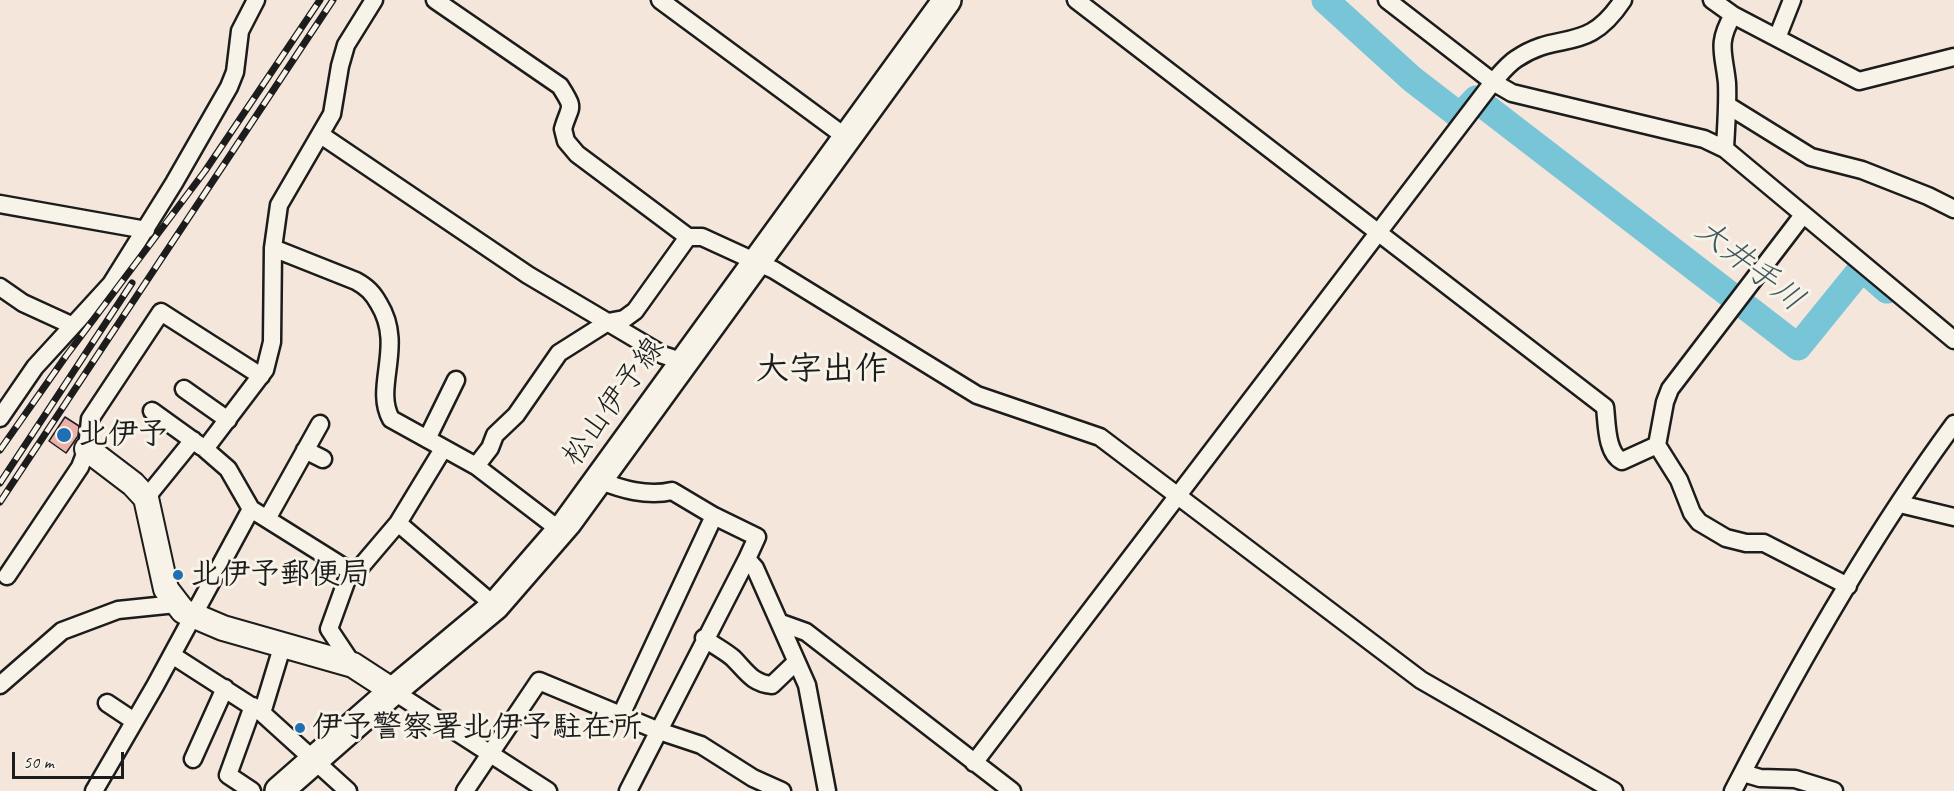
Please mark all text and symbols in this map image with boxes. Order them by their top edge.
water label: 大井手川 [1687,211,1811,321]
street label: 松山伊予線 [555,331,673,473]
district label: 大字出作 [756,350,888,390]
place label: 北伊予 [78,417,168,453]
marker: 北伊予 [55,426,73,444]
place label: 北伊予郵便局 [190,557,370,593]
marker: 北伊予郵便局 [171,568,185,582]
place label: 伊予警察署北伊予駐在所 [312,710,642,746]
marker: 伊予警察署北伊予駐在所 [293,721,307,735]
scale bar [15,740,128,778]
text: 50 m [23,751,54,773]

